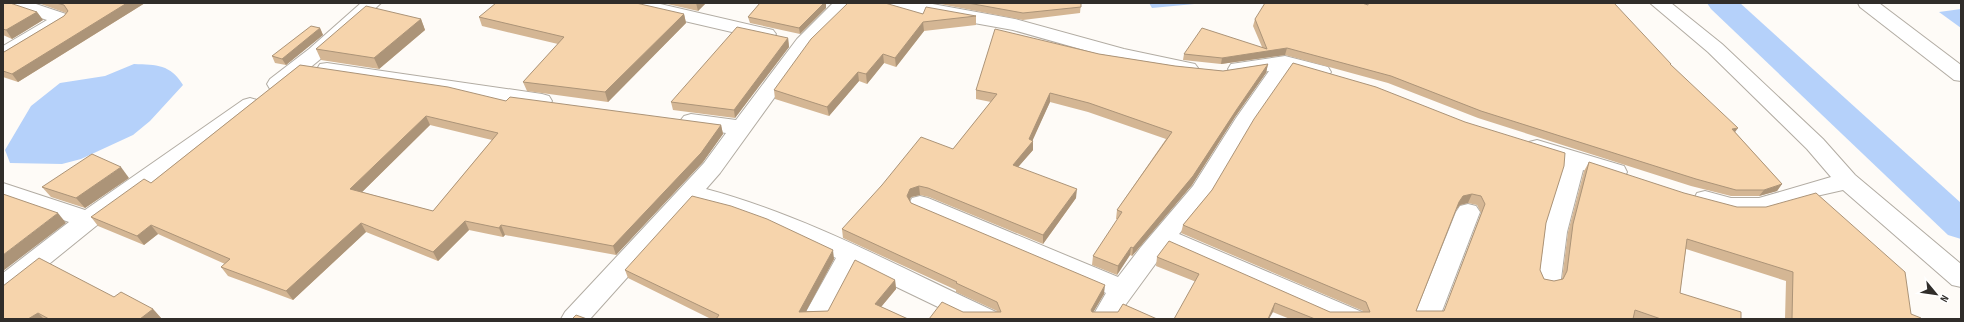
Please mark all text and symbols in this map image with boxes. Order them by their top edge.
north arrow [1916,274,1956,314]
text: N [1937,293,1951,304]

